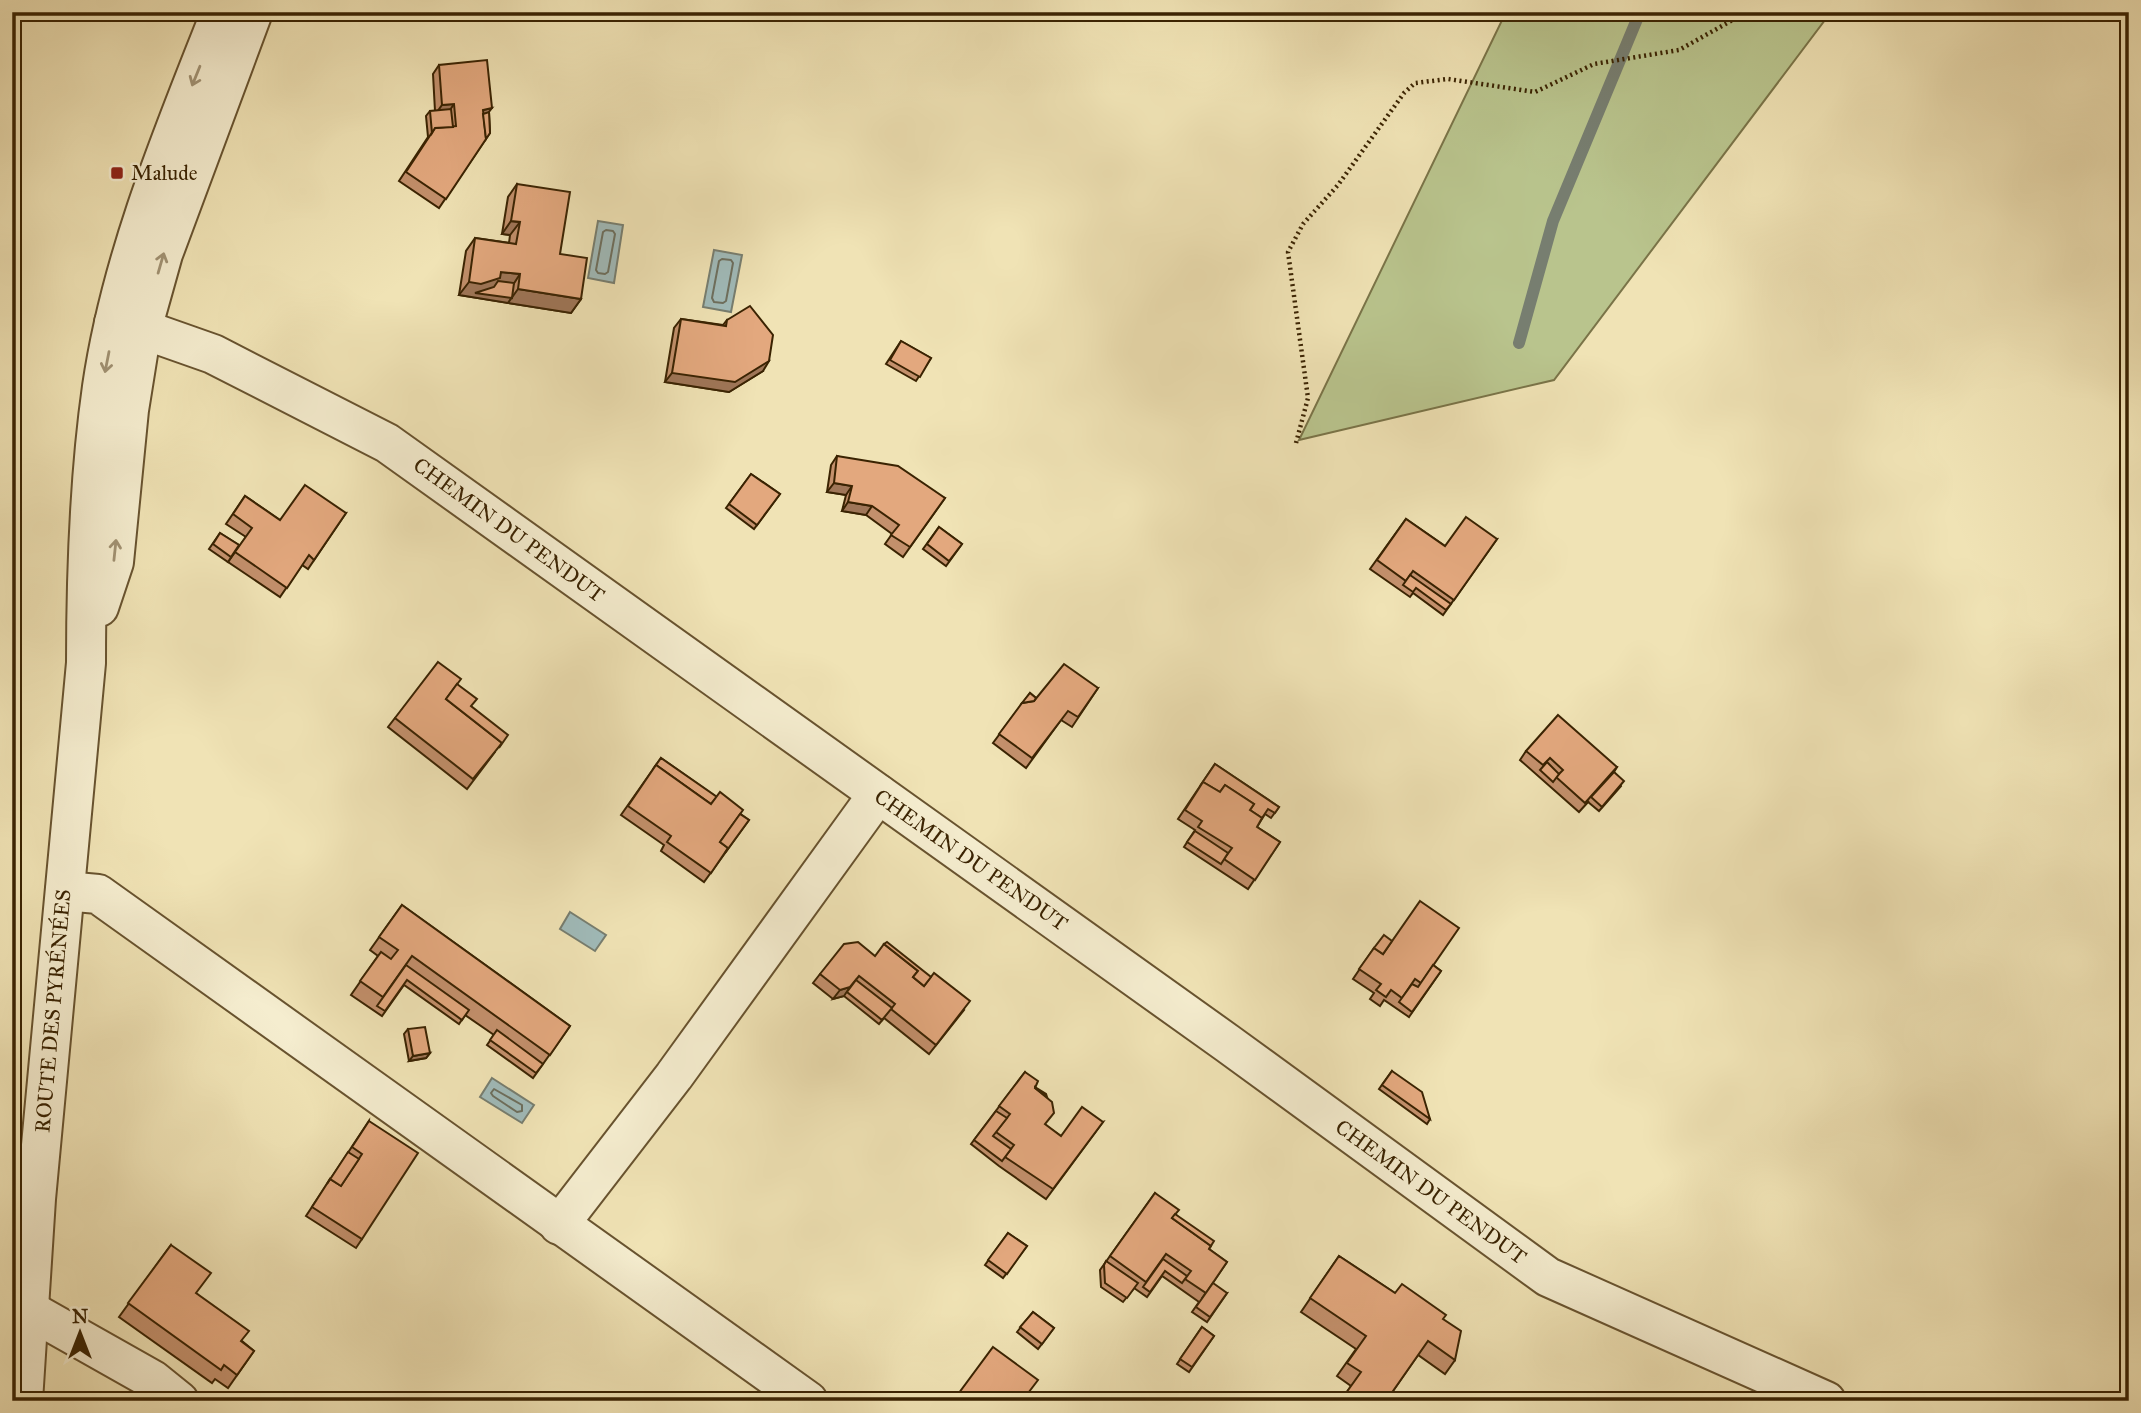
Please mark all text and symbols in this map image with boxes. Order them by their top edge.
one-way arrow [189,64,202,86]
place label: Malude [131,160,198,186]
marker: Malude [109,165,125,181]
one-way arrow [155,253,168,275]
one-way arrow [99,350,113,373]
street label: CHEMIN DU PENDUT [408,452,610,608]
one-way arrow [109,539,122,562]
street label: CHEMIN DU PENDUT [869,783,1073,937]
street label: ROUTE DES PYRÉNÉES [28,888,77,1134]
street label: CHEMIN DU PENDUT [1330,1114,1532,1270]
north arrow [46,1298,116,1368]
text: N [72,1305,88,1328]

